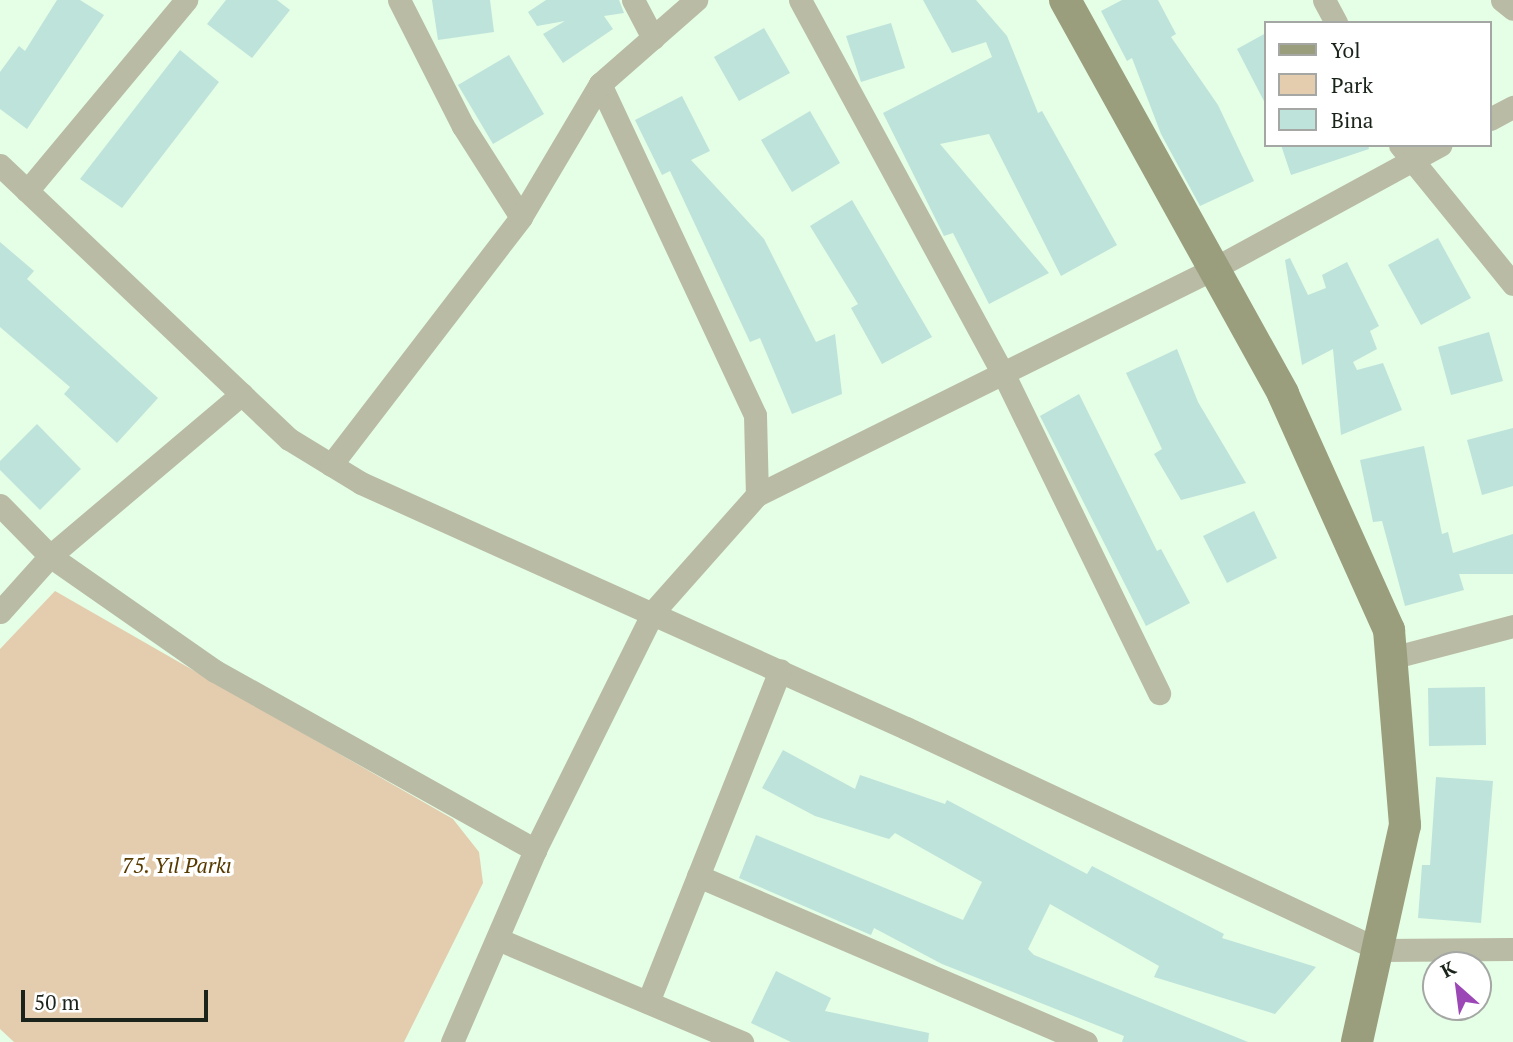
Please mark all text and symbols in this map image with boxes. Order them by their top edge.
legend [1264,21,1492,147]
text: Yol [1331,36,1361,64]
text: Park [1331,71,1373,99]
text: Bina [1331,106,1373,134]
park label: 75. Yıl Parkı [122,852,232,878]
north arrow [1422,951,1492,1021]
text: K [1436,955,1460,983]
scale bar [24,976,212,1020]
text: 50 m [34,988,80,1016]

